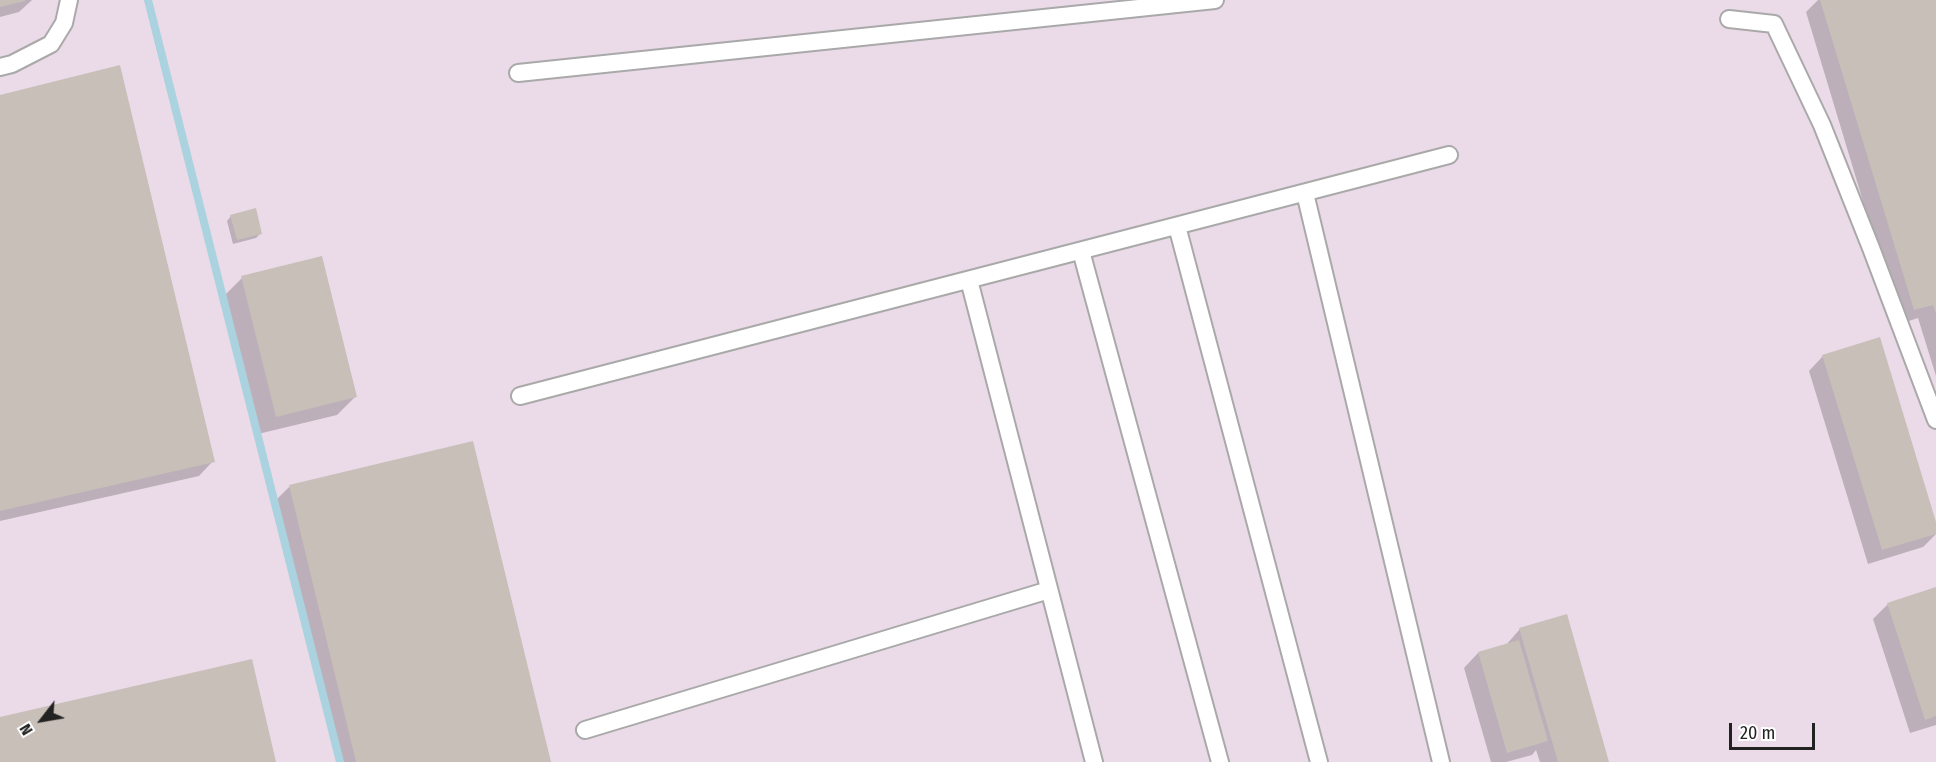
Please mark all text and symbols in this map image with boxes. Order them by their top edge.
north arrow [12,690,72,750]
scale bar [1732,711,1818,749]
text: N [16,721,37,739]
text: 20 m [1740,722,1775,744]

